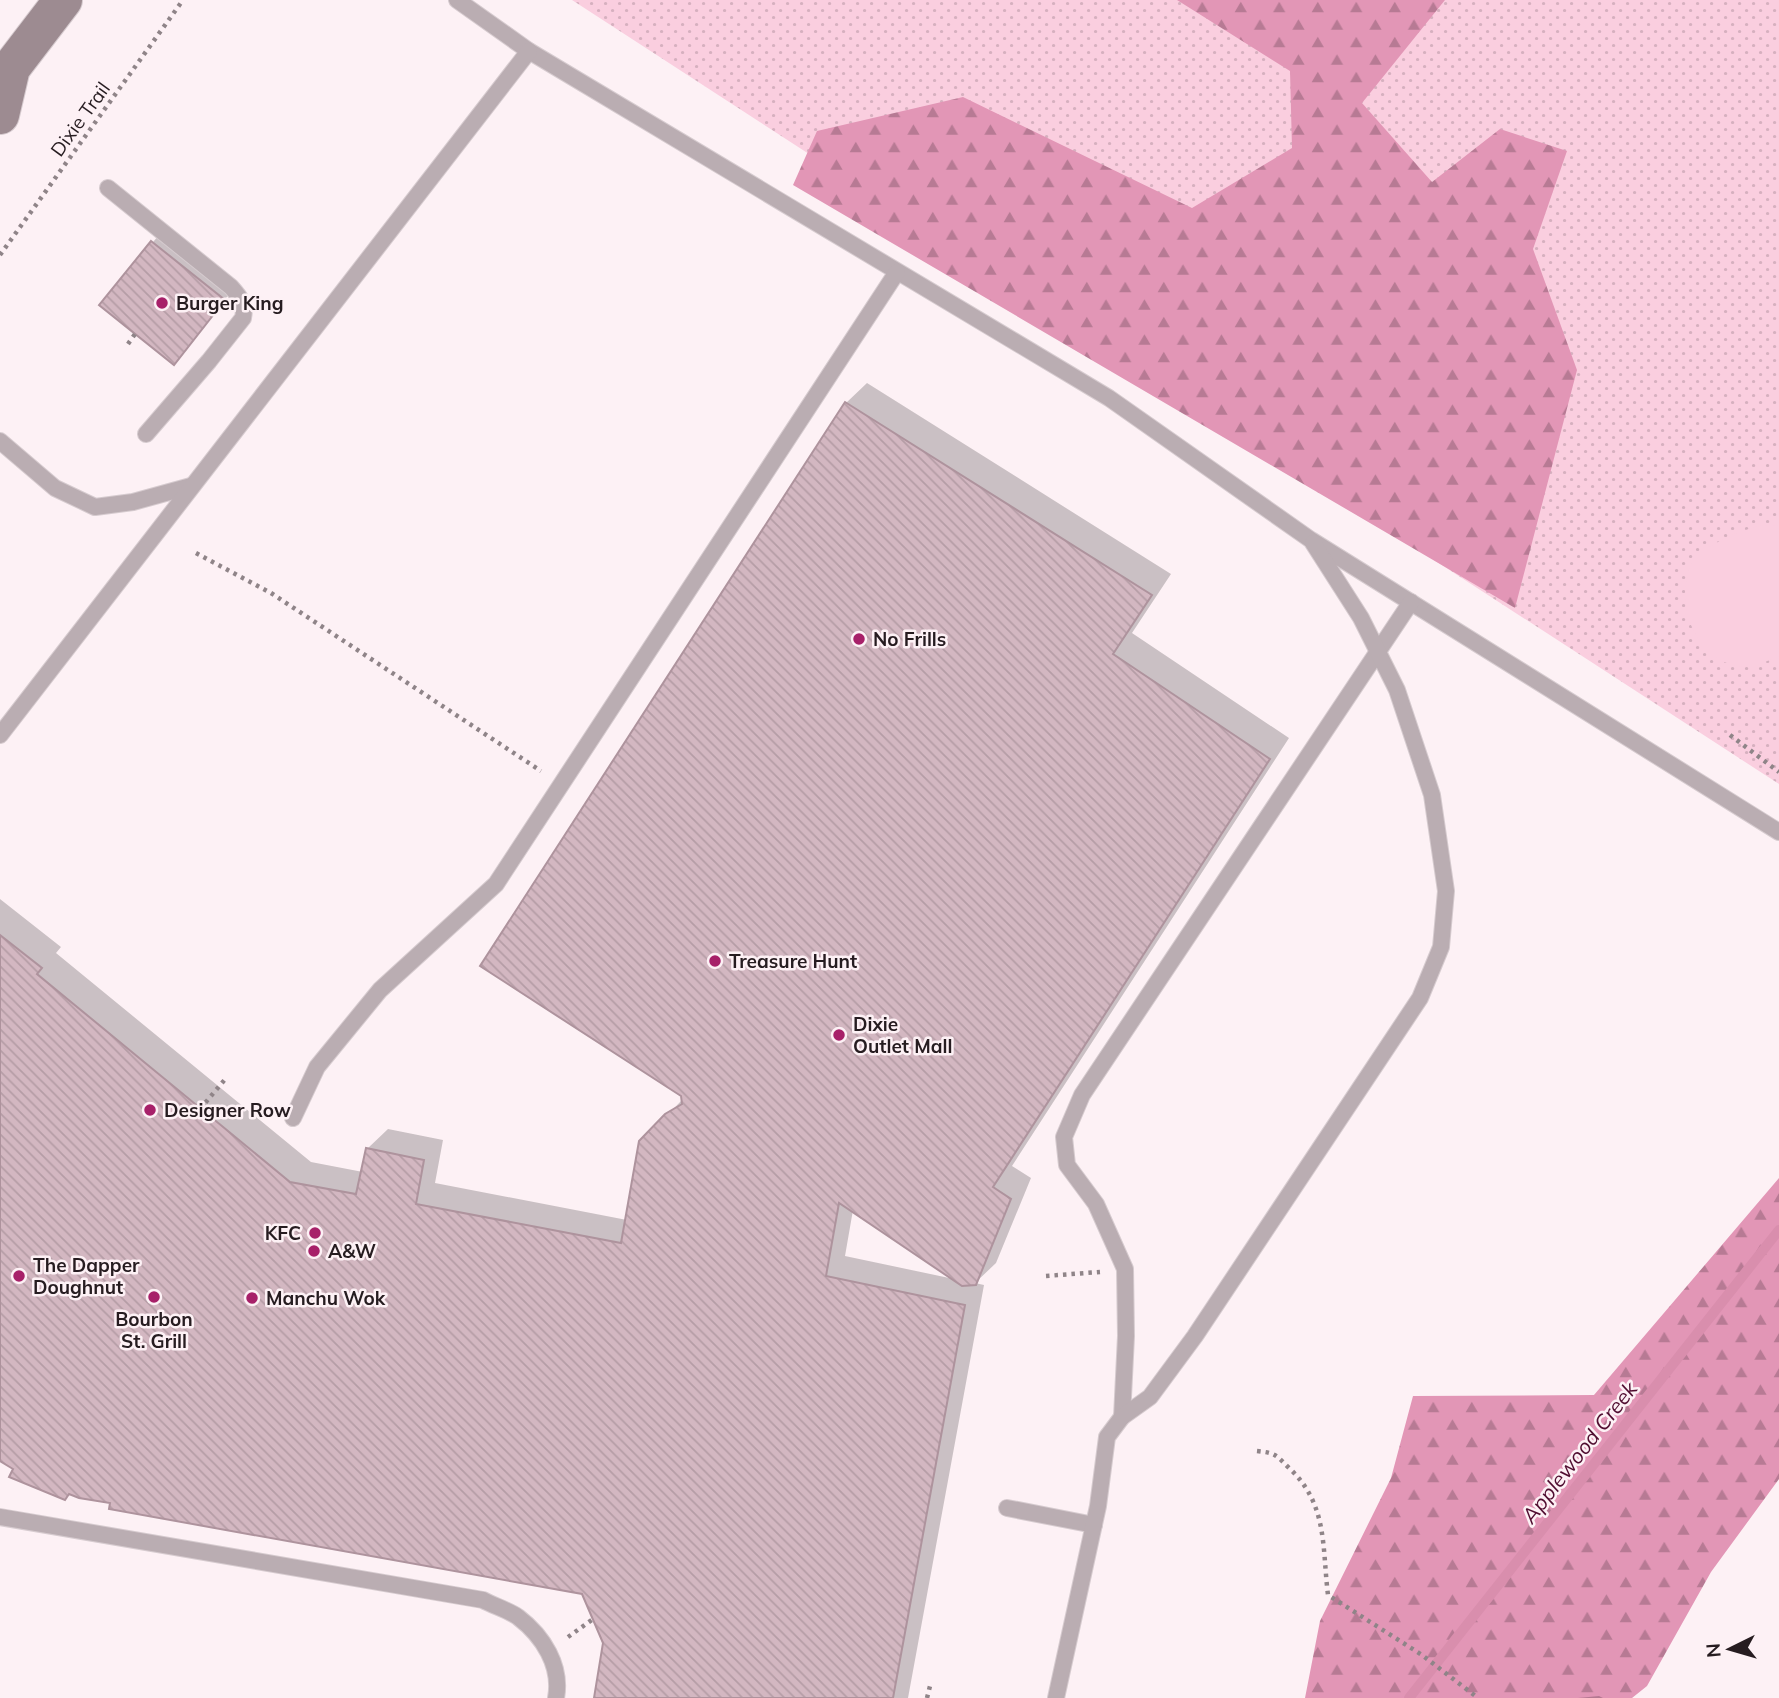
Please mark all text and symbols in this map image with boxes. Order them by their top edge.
street label: Dixie Trail [45,77,115,161]
place label: Burger King [176,291,284,315]
marker: Burger King [154,295,170,311]
place label: No Frills [873,627,946,651]
marker: No Frills [851,631,867,647]
place label: Treasure Hunt [729,949,857,973]
marker: Treasure Hunt [707,953,723,969]
place label: Dixie Outlet Mall [853,1012,952,1058]
marker: Dixie Outlet Mall [831,1027,847,1043]
place label: Designer Row [164,1098,291,1122]
marker: Designer Row [142,1102,158,1118]
place label: KFC [265,1221,301,1245]
marker: KFC [307,1225,323,1241]
place label: A&W [328,1239,376,1263]
marker: A&W [306,1243,322,1259]
place label: The Dapper Doughnut [33,1253,140,1299]
marker: The Dapper Doughnut [11,1268,27,1284]
place label: Manchu Wok [266,1286,386,1310]
marker: Bourbon St. Grill [146,1289,162,1305]
marker: Manchu Wok [244,1290,260,1306]
place label: Bourbon St. Grill [115,1307,193,1353]
water label: Applewood Creek [1515,1375,1643,1529]
north arrow [1695,1614,1765,1684]
text: N [1700,1642,1726,1659]

